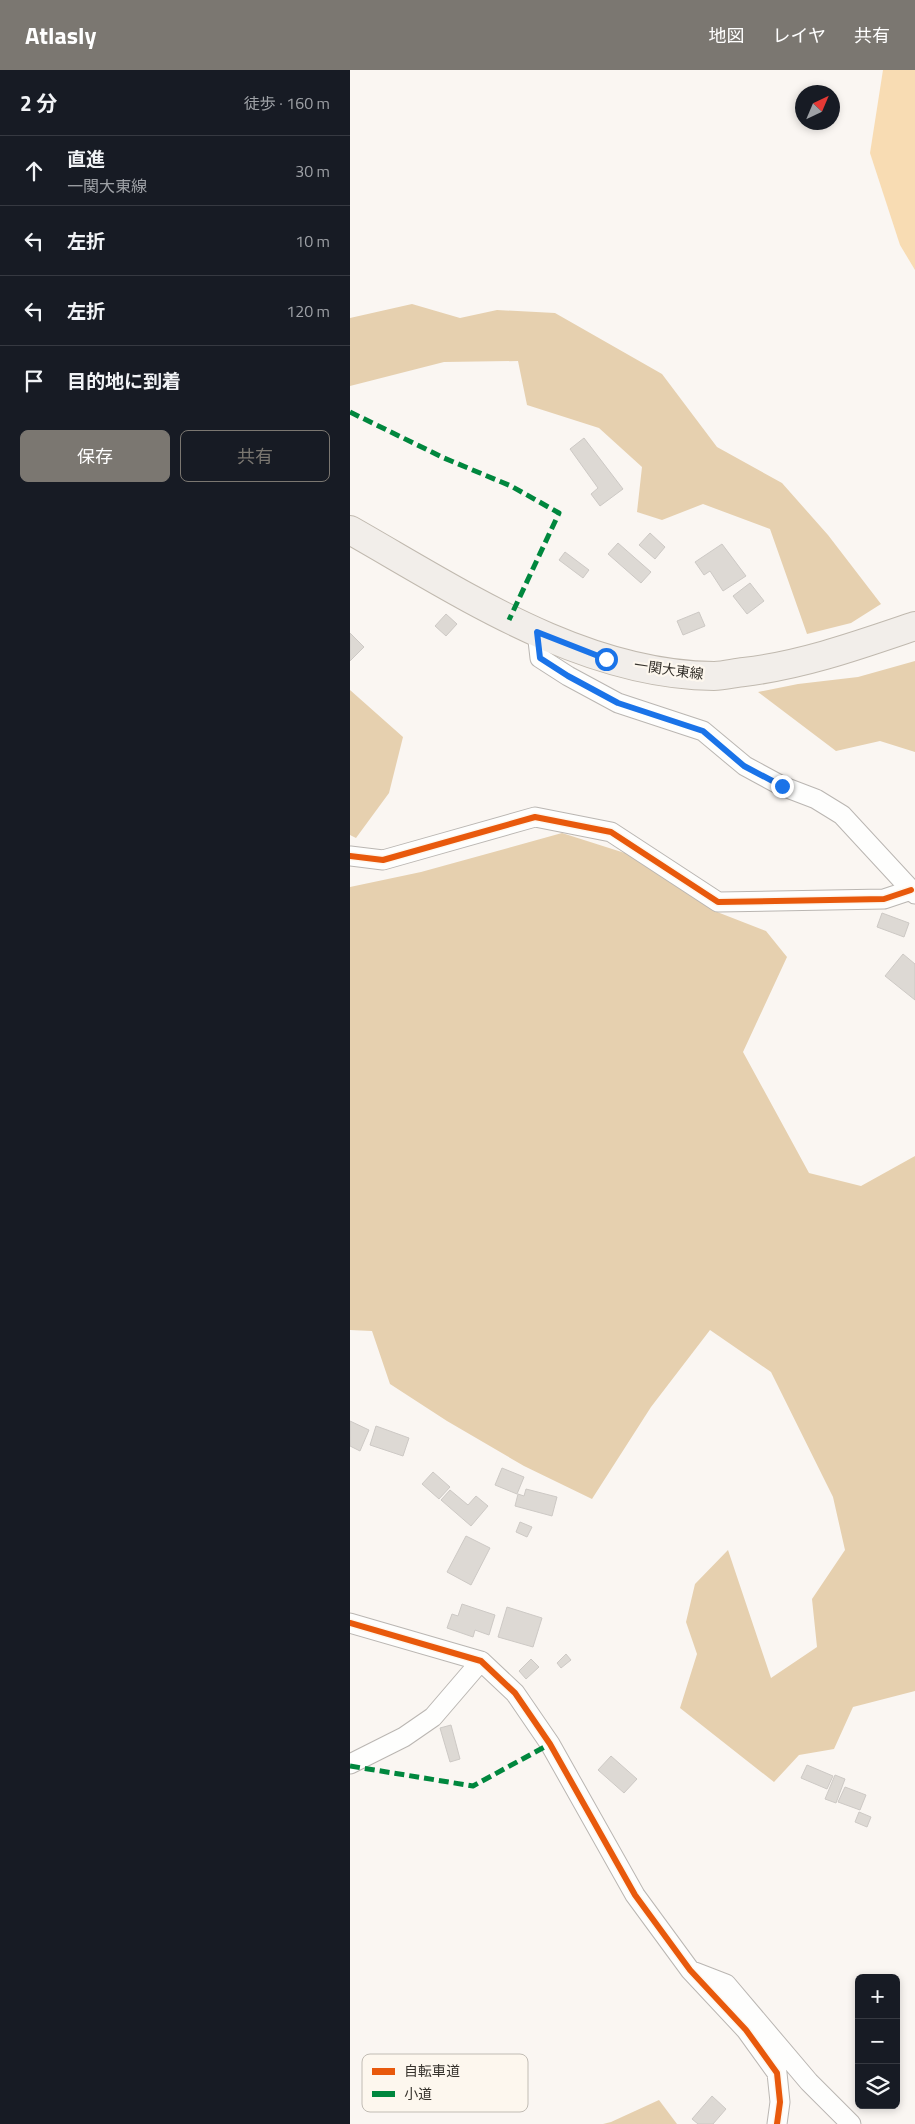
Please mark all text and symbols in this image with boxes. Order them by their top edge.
text: Atlasly [25,17,96,53]
text: 地図 [709,22,745,49]
text: レイヤ [773,22,826,49]
text: 共有 [854,22,890,49]
north arrow [795,85,840,130]
text: 2 分 [20,87,57,119]
text: 徒歩 · 160 m [244,91,330,115]
text: 直進 [67,144,105,173]
icon: ahead [20,157,48,185]
text: 30 m [295,159,330,183]
text: 一関大東線 [67,174,147,198]
text: 左折 [67,226,105,255]
icon: left [20,227,48,255]
text: 10 m [295,229,330,253]
text: 左折 [67,296,105,325]
icon: left [20,297,48,325]
text: 120 m [286,299,330,323]
text: 目的地に到着 [67,366,181,395]
icon: arrive [20,367,48,395]
button: 保存 [20,430,170,482]
button: 共有 [180,430,330,482]
route start [595,648,618,671]
street label: 一関大東線 [633,654,705,684]
route end [771,775,794,798]
map controls [855,1974,900,2109]
button: + [855,1974,900,2019]
button: − [855,2019,900,2064]
legend [362,2054,528,2112]
text: 自転車道 [404,2060,460,2081]
button: layers [855,2064,900,2109]
text: 小道 [404,2083,432,2104]

